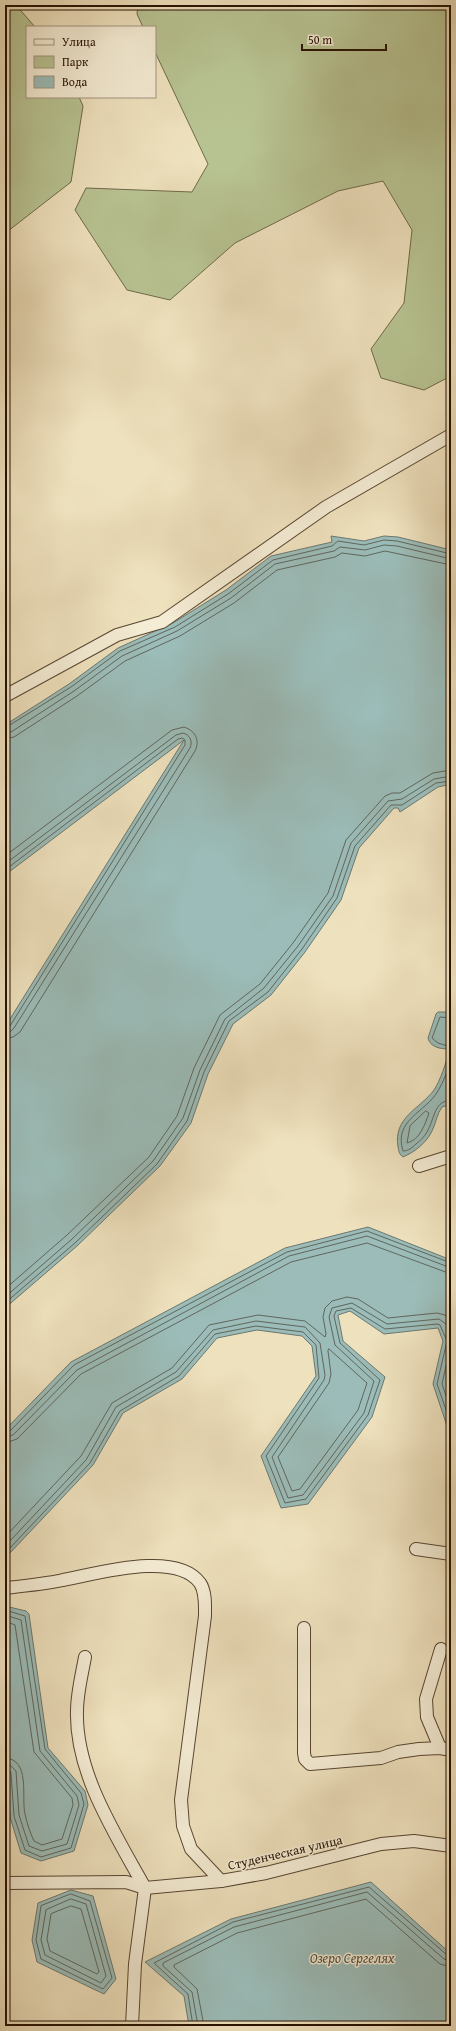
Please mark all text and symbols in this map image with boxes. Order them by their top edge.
legend [26,26,156,98]
scale bar [302,26,386,52]
text: 50 m [308,31,332,48]
text: Улица [62,33,96,50]
text: Парк [62,53,89,70]
text: Вода [62,73,87,90]
street label: Студенческая улица [226,1830,345,1875]
water label: Озеро Сергелях [310,1948,395,1968]

